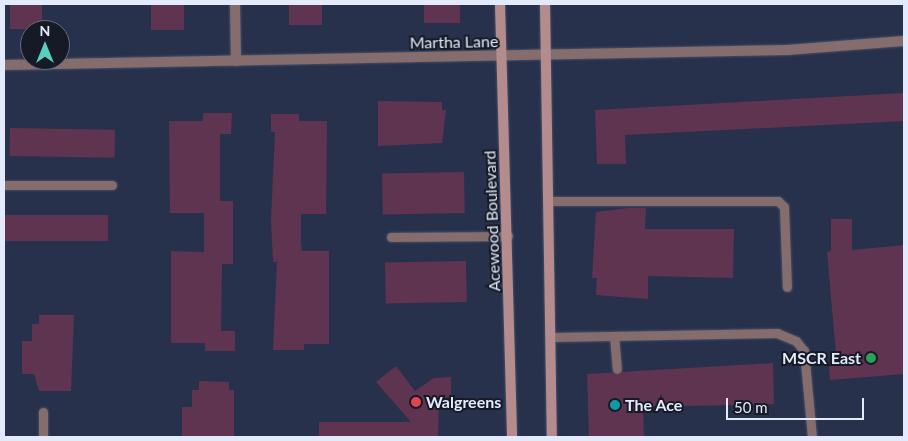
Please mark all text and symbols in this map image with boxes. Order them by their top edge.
north arrow [20,20,70,70]
text: N [40,22,50,39]
street label: Martha Lane [410,32,498,52]
street label: Acewood Boulevard [480,150,504,292]
place label: MSCR East [782,348,861,368]
marker: MSCR East [865,352,877,364]
scale bar [728,388,866,420]
place label: Walgreens [426,392,501,412]
place label: The Ace [625,395,683,415]
marker: Walgreens [410,396,422,408]
text: 50 m [734,398,768,416]
marker: The Ace [609,399,621,411]

